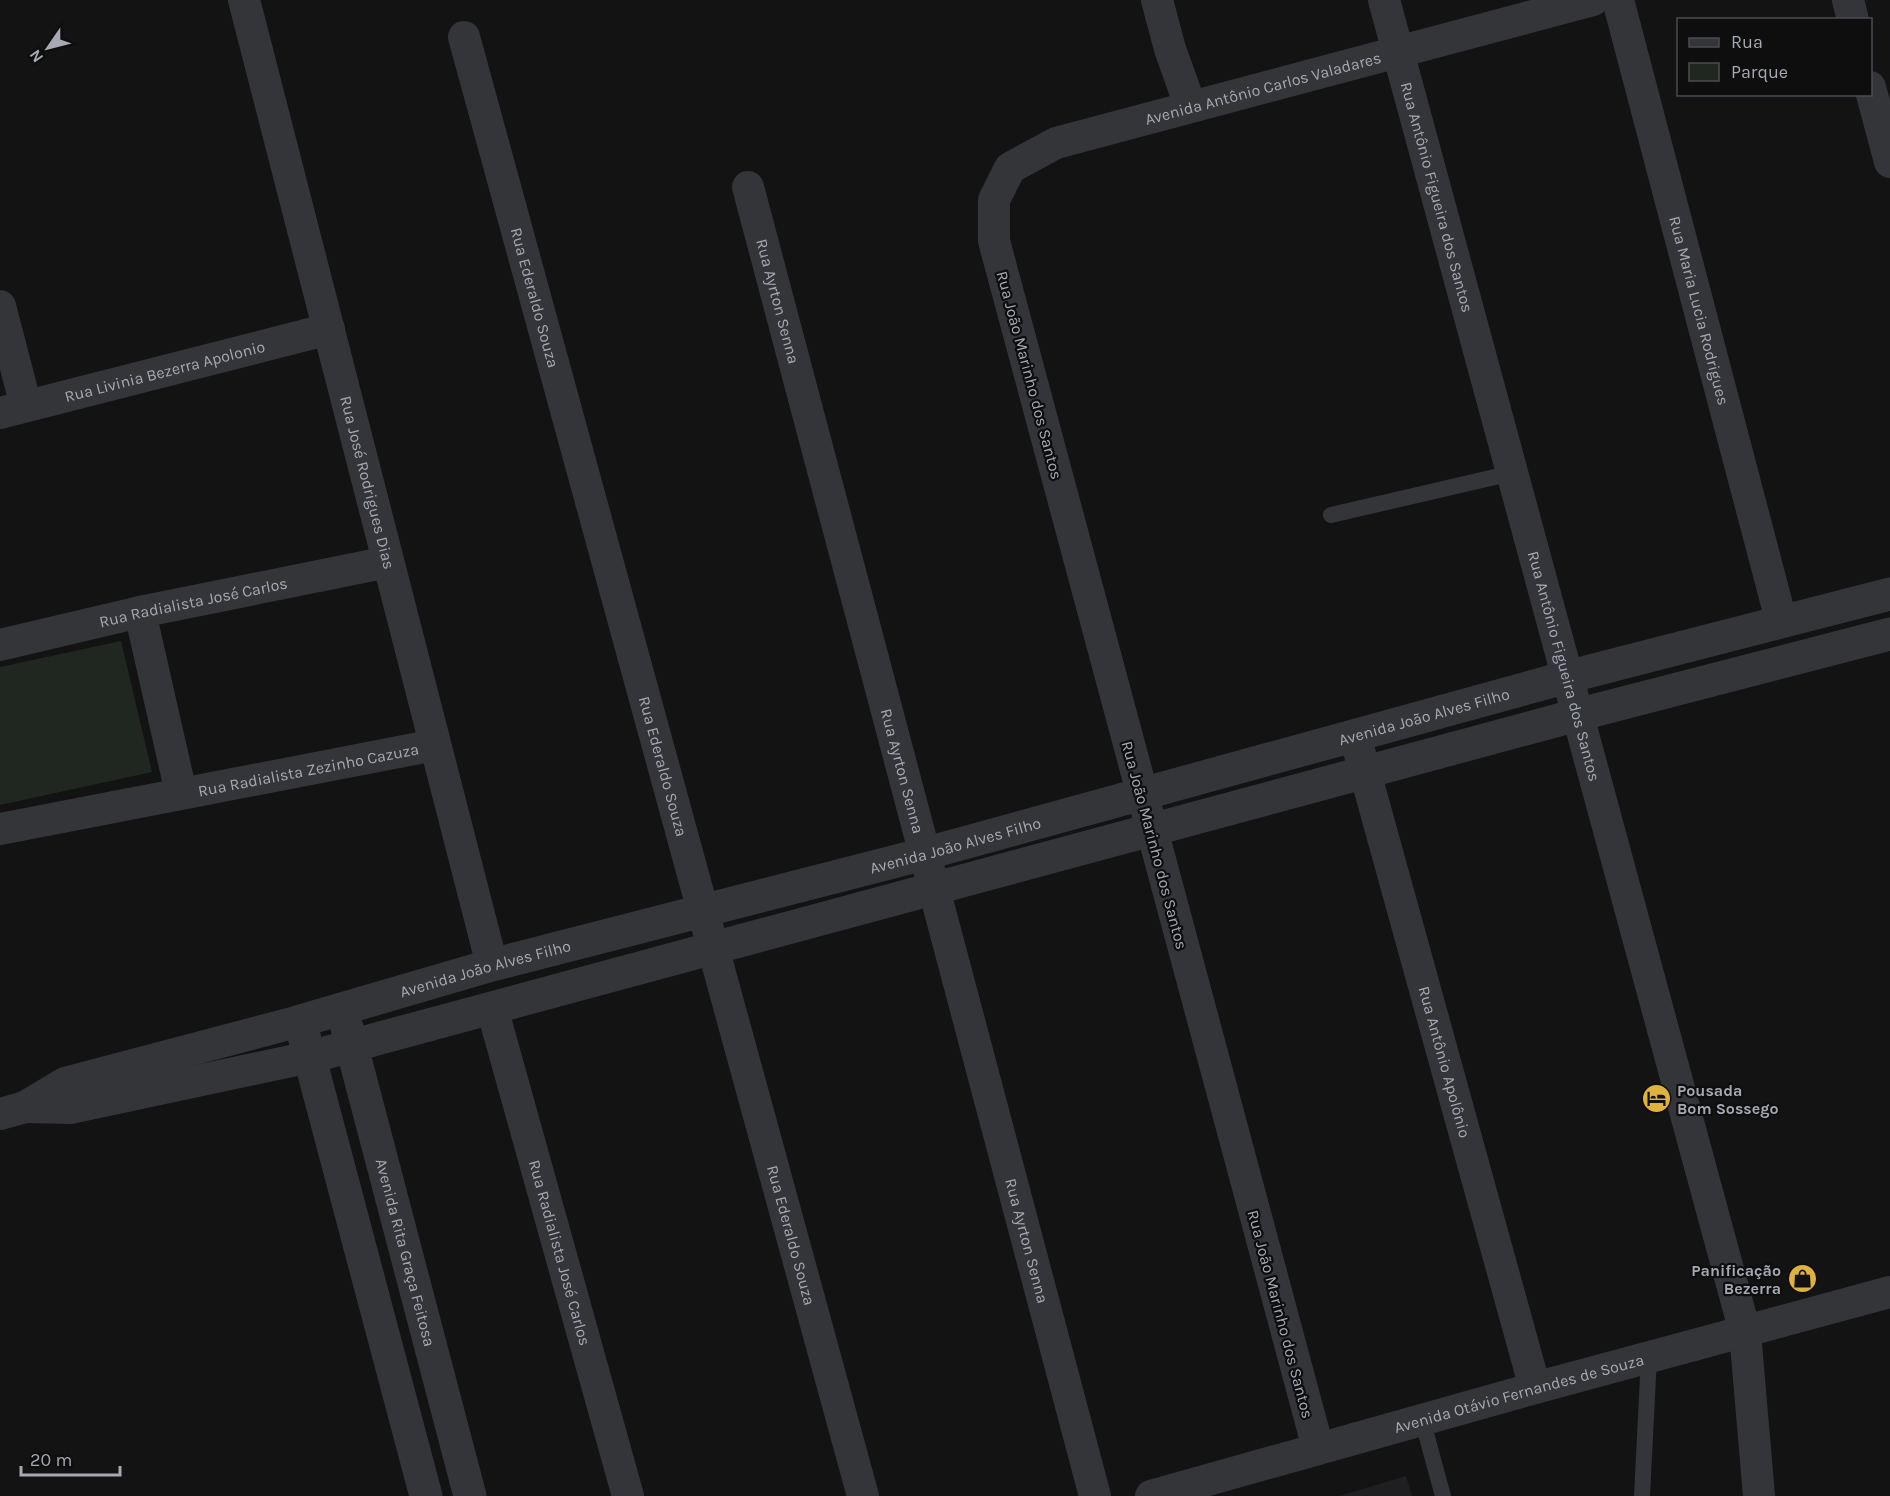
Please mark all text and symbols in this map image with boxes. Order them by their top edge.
north arrow [18,18,78,78]
legend [1677,18,1872,96]
text: Rua [1731,31,1763,53]
text: N [25,46,47,66]
street label: Avenida Antônio Carlos Valadares [1143,48,1383,129]
text: Parque [1731,61,1788,83]
street label: Rua Antônio Figueira dos Santos [1397,80,1477,314]
street label: Rua Maria Lucia Rodrigues [1665,214,1733,407]
street label: Rua Ederaldo Souza [507,225,563,370]
street label: Rua Ayrton Senna [752,237,803,366]
street label: Rua João Marinho dos Santos [992,269,1067,482]
street label: Rua Livinia Bezerra Apolonio [63,337,267,406]
street label: Rua José Rodrigues Dias [336,394,399,571]
street label: Rua Antônio Figueira dos Santos [1524,549,1604,783]
street label: Rua Radialista José Carlos [97,574,289,631]
street label: Avenida João Alves Filho [1336,684,1512,749]
street label: Rua Ederaldo Souza [635,694,691,839]
street label: Rua Ayrton Senna [877,706,928,835]
street label: Rua Radialista Zezinho Cazuza [196,739,420,801]
street label: Rua João Marinho dos Santos [1117,739,1192,952]
street label: Avenida João Alves Filho [868,813,1043,878]
street label: Avenida João Alves Filho [398,936,573,1001]
street label: Rua Antônio Apolônio [1414,984,1474,1140]
place label: Pousada Bom Sossego [1677,1081,1779,1118]
hotel icon: Pousada Bom Sossego [1640,1083,1672,1115]
street label: Avenida Rita Graça Feitosa [372,1156,439,1349]
street label: Rua Radialista José Carlos [525,1158,595,1348]
street label: Rua Ederaldo Souza [763,1163,819,1307]
street label: Rua Ayrton Senna [1001,1176,1052,1305]
street label: Rua João Marinho dos Santos [1243,1208,1318,1421]
place label: Panificação Bezerra [1691,1261,1781,1298]
shop icon: Panificação Bezerra [1786,1263,1818,1295]
street label: Avenida Otávio Fernandes de Souza [1392,1350,1646,1437]
scale bar [21,1439,120,1477]
text: 20 m [30,1449,72,1471]

